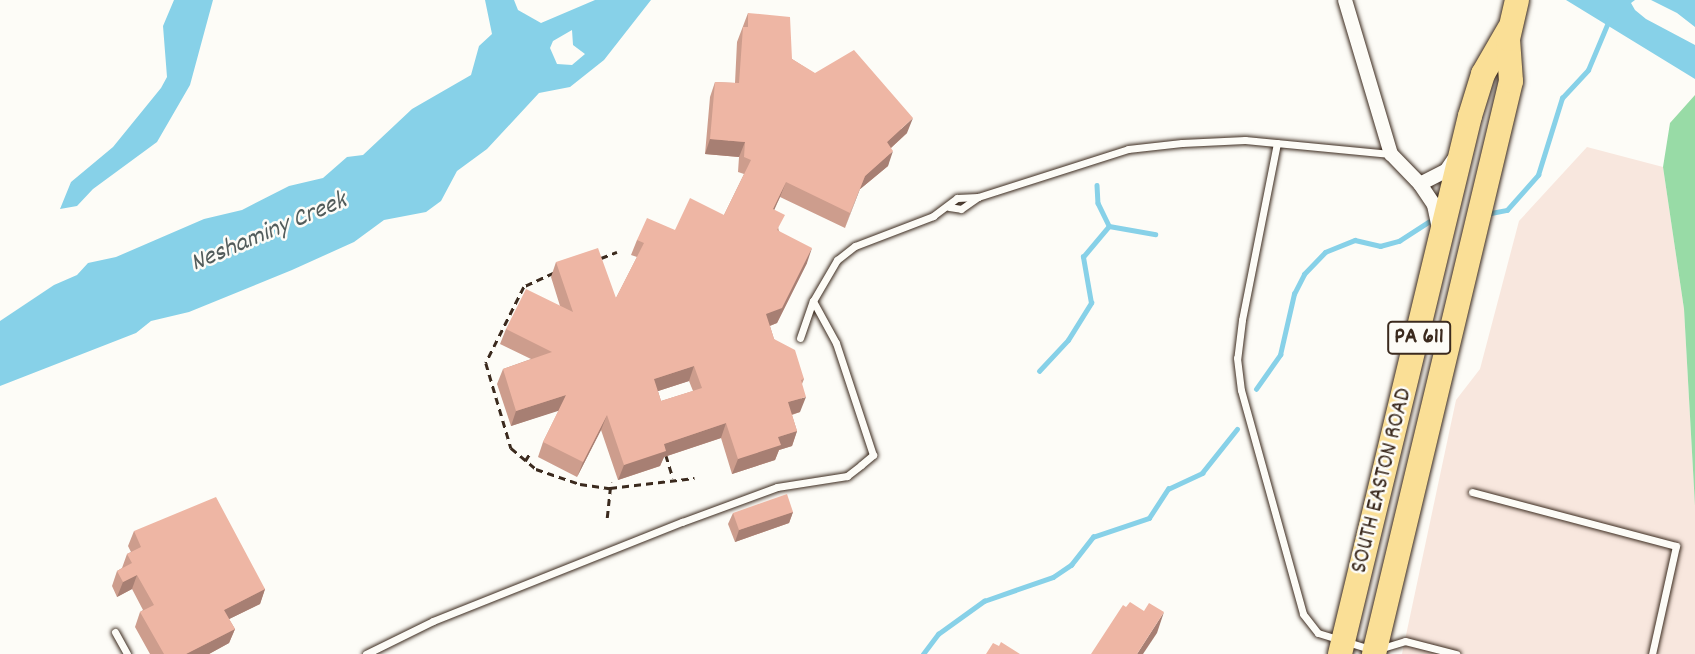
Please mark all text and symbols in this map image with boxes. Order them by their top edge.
water label: Neshaminy Creek [186,186,352,280]
road number: PA 611 [1386,318,1452,358]
street label: SOUTH EASTON ROAD [1346,386,1420,576]

